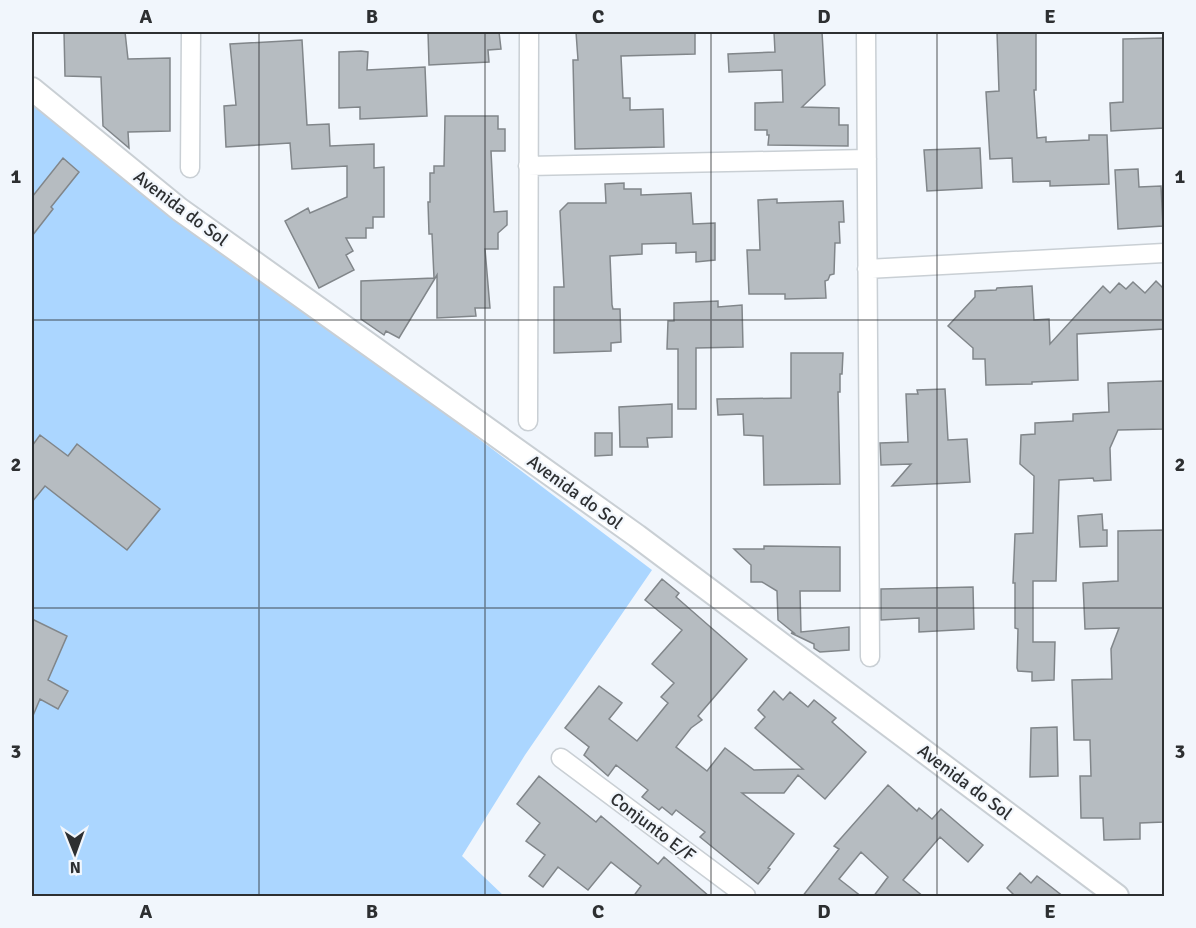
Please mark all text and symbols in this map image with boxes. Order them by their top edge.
text: A [140,4,153,29]
text: B [366,4,378,29]
text: C [592,4,604,29]
text: D [817,4,831,29]
text: E [1044,4,1056,29]
text: 1 [11,164,22,189]
text: 1 [1175,164,1186,189]
street label: Avenida do Sol [129,165,233,251]
street label: Avenida do Sol [523,450,627,534]
text: 2 [11,452,21,477]
text: 2 [1175,452,1185,477]
text: 3 [11,739,21,764]
street label: Avenida do Sol [913,739,1017,825]
text: 3 [1175,739,1185,764]
street label: Conjunto E/F [606,788,700,866]
north arrow [45,823,105,883]
text: N [70,857,81,877]
text: A [140,899,153,924]
text: B [366,899,378,924]
text: C [592,899,604,924]
text: D [817,899,831,924]
text: E [1044,899,1056,924]

